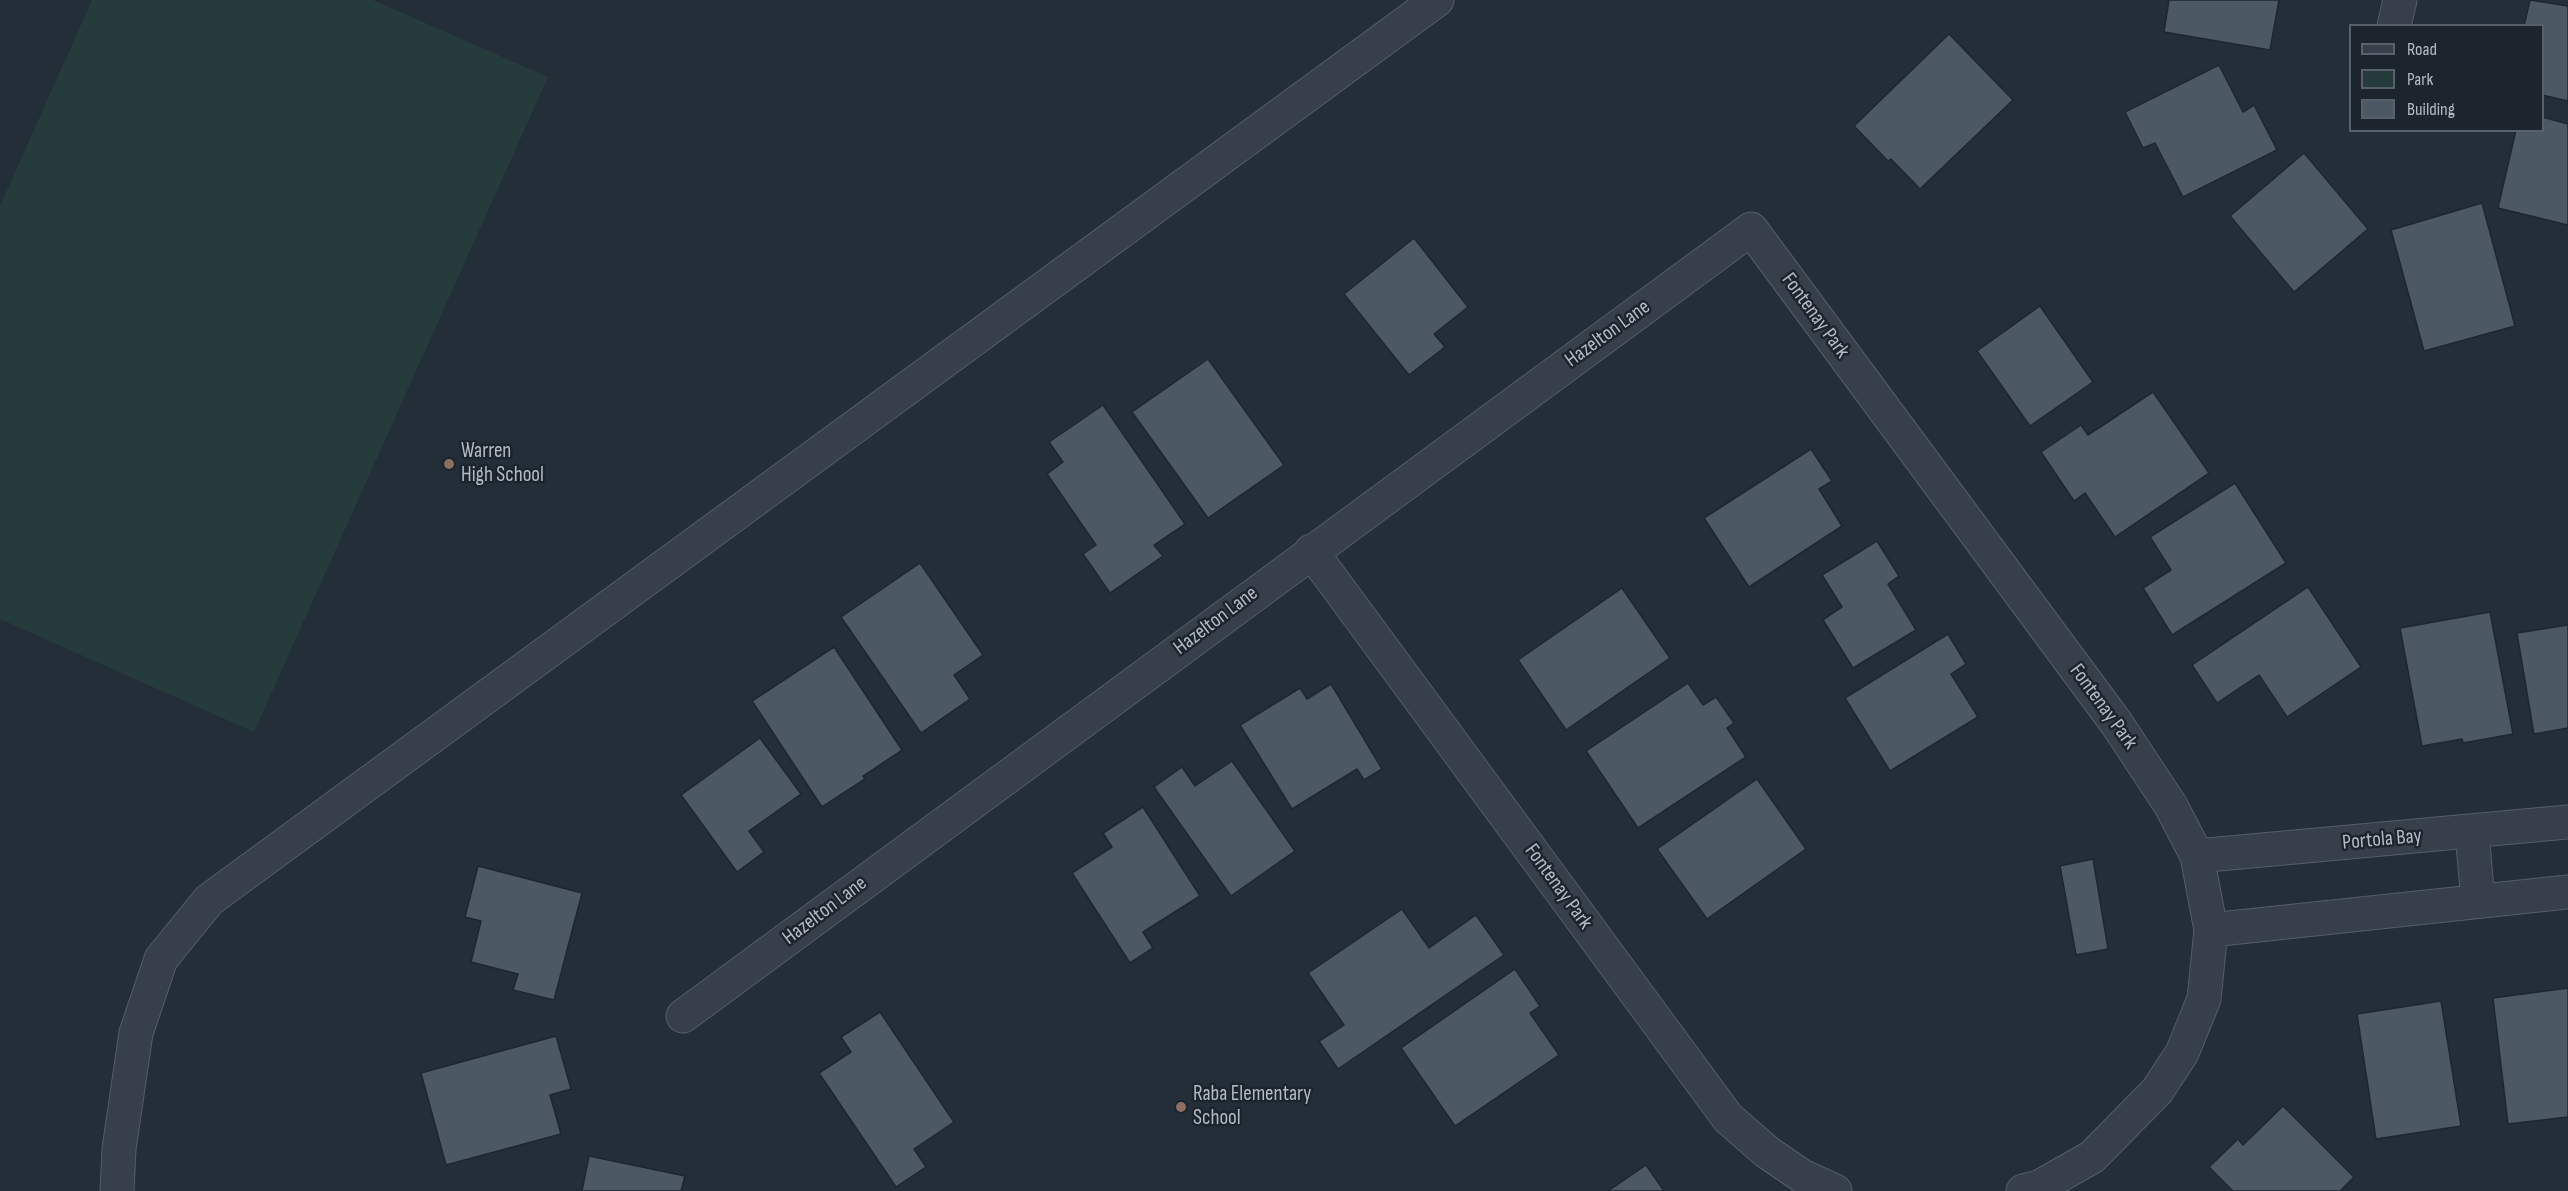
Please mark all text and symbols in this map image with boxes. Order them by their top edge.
legend [2349,24,2544,132]
text: Road [2407,39,2437,60]
text: Park [2407,69,2433,90]
text: Building [2407,99,2455,120]
street label: Fontenay Park [1776,268,1854,364]
street label: Hazelton Lane [1561,295,1655,373]
place label: Warren High School [461,439,544,489]
marker: Warren High School [442,457,456,471]
street label: Hazelton Lane [1169,581,1263,661]
street label: Fontenay Park [2064,659,2142,755]
street label: Portola Bay [2341,824,2423,856]
street label: Fontenay Park [1519,839,1597,935]
street label: Hazelton Lane [778,871,872,951]
place label: Raba Elementary School [1193,1082,1311,1132]
marker: Raba Elementary School [1174,1100,1188,1114]

